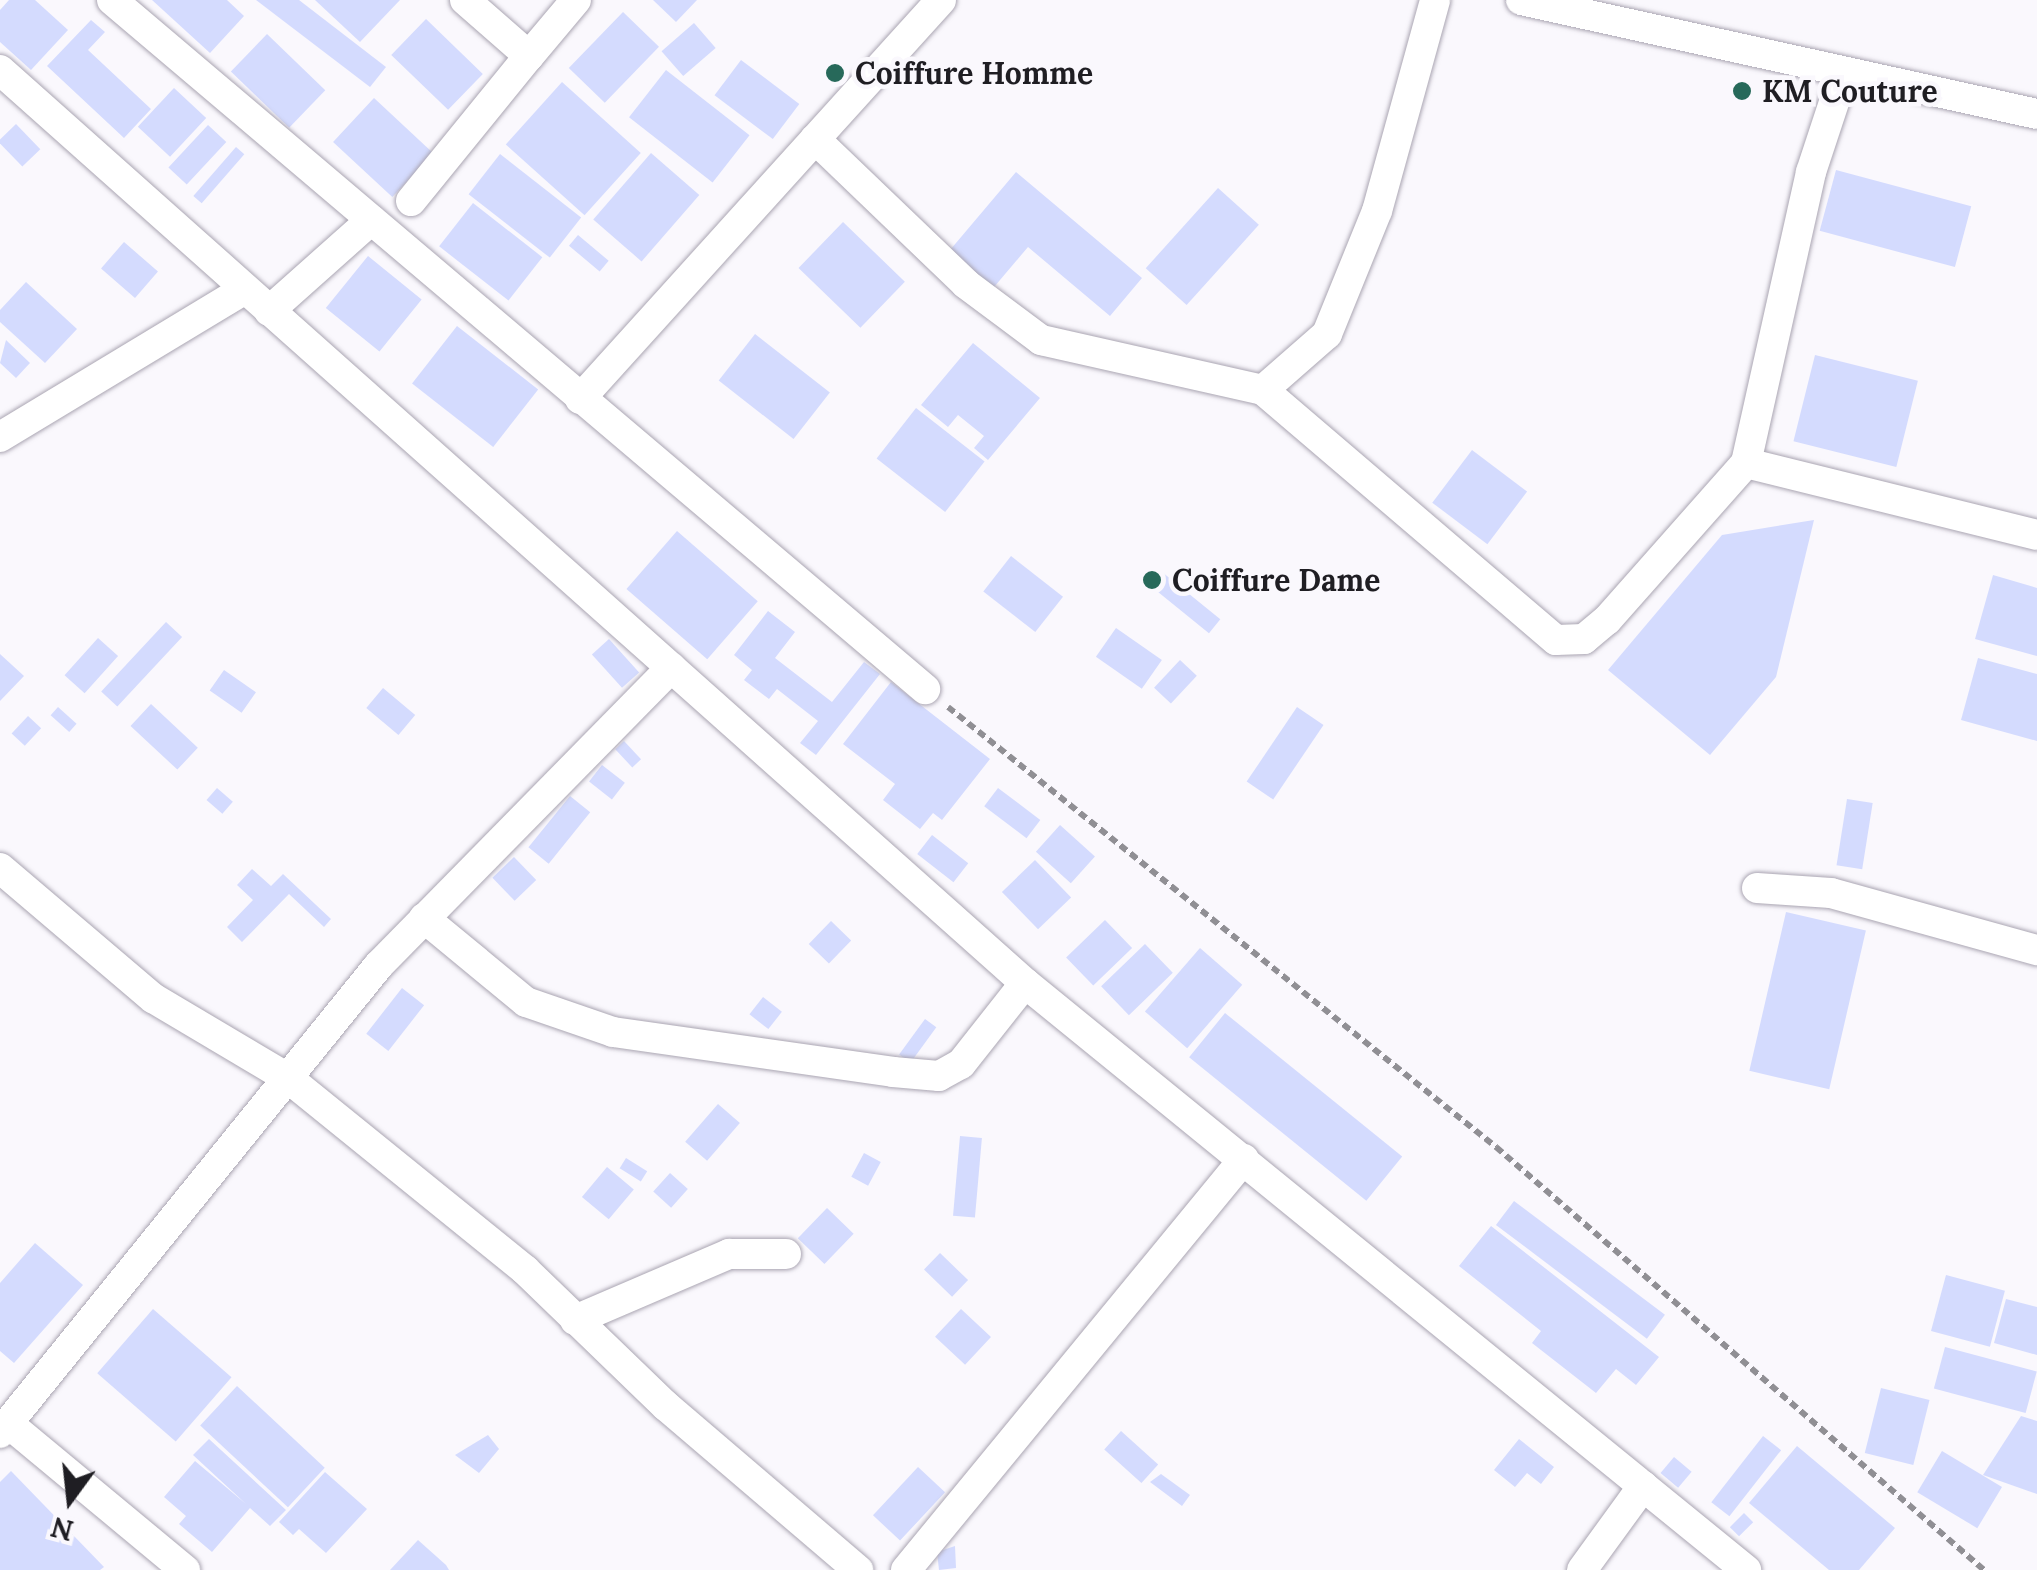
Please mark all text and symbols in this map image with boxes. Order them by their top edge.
place label: Coiffure Homme [855,55,1093,91]
marker: Coiffure Homme [824,62,846,84]
place label: KM Couture [1762,73,1938,109]
marker: KM Couture [1731,80,1753,102]
place label: Coiffure Dame [1172,562,1380,598]
marker: Coiffure Dame [1141,569,1163,591]
north arrow [20,1450,120,1550]
text: N [47,1509,77,1549]

